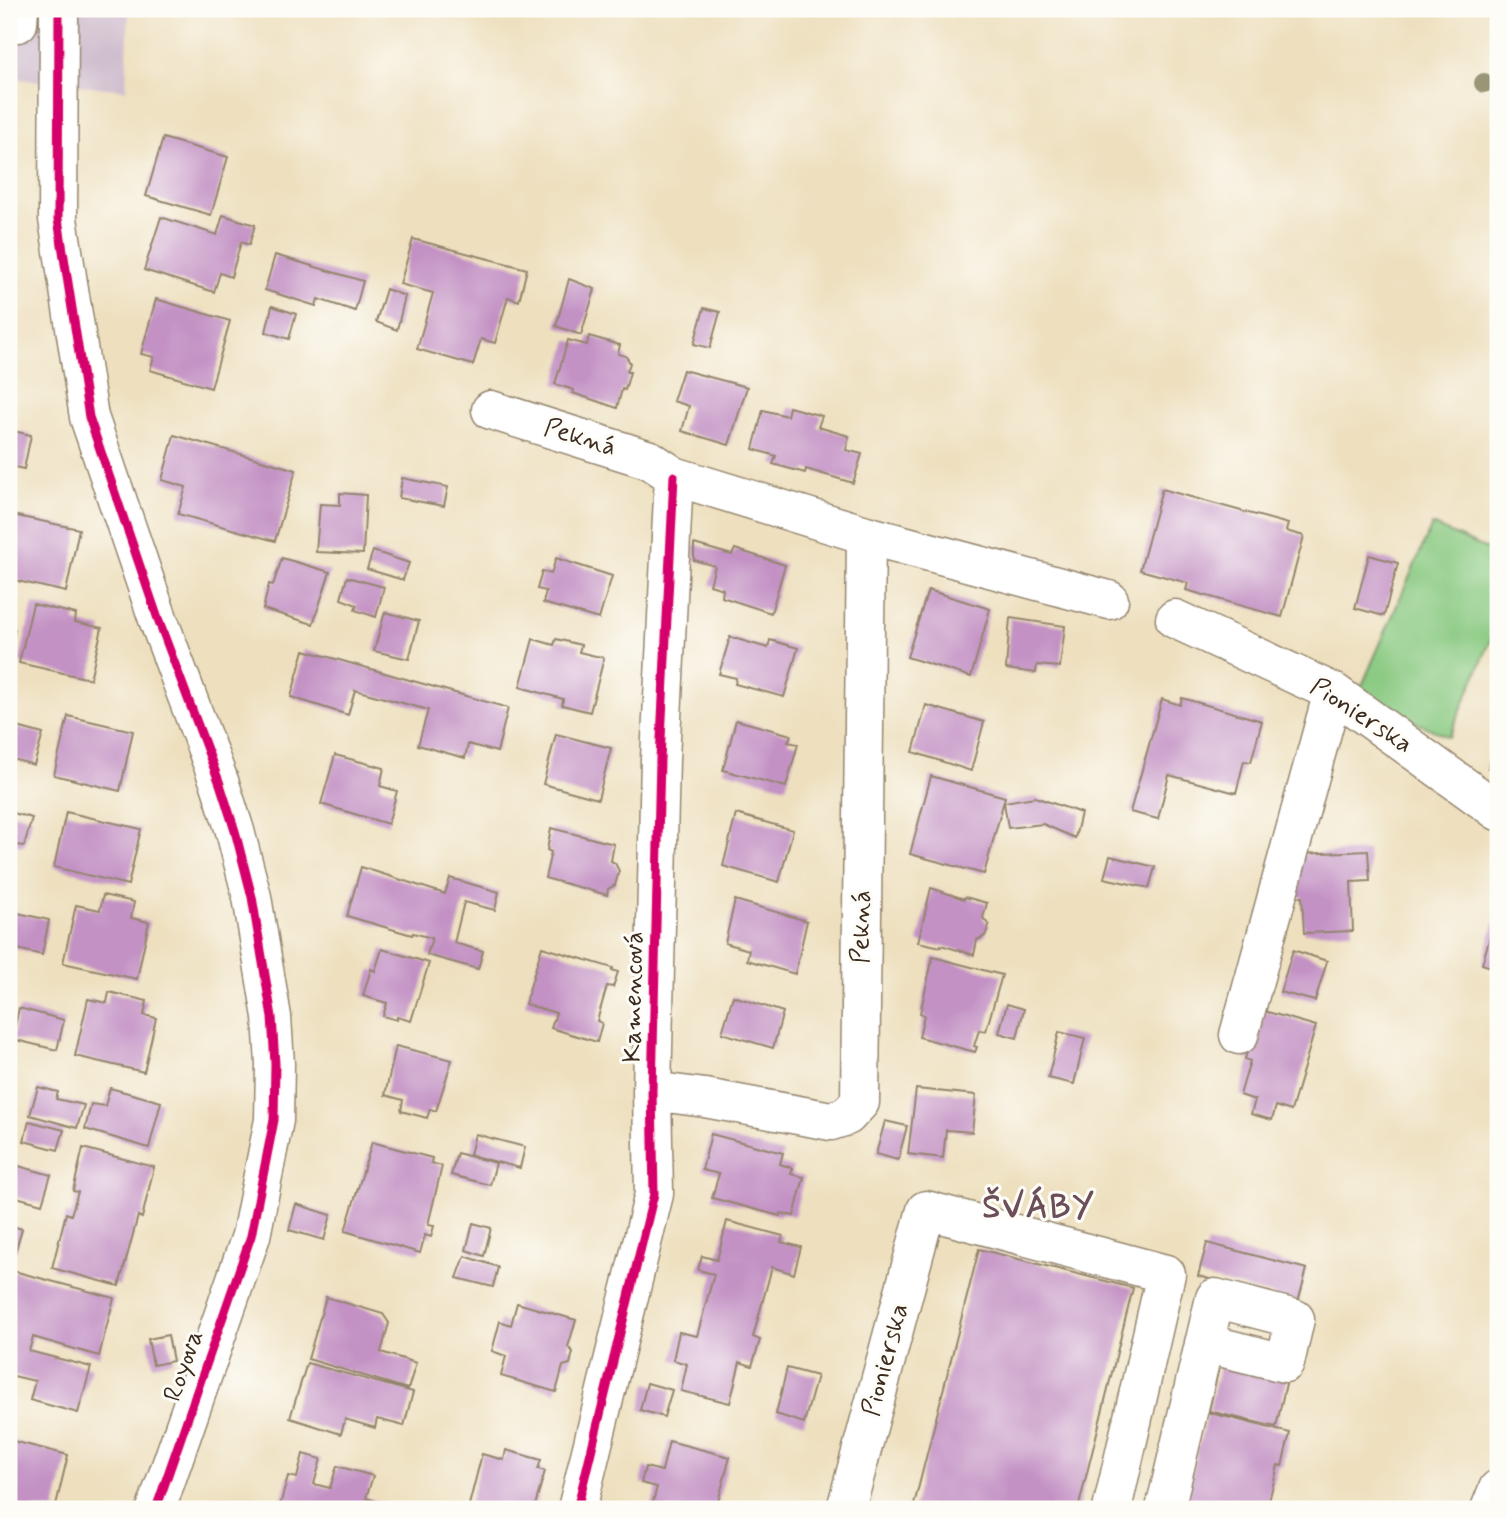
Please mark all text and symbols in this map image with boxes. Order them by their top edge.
street label: Pekná [540,411,620,465]
street label: Pionierska [1303,670,1419,762]
street label: Pekná [844,890,880,964]
street label: Kamencová [616,931,652,1063]
district label: ŠVÁBY [982,1185,1096,1230]
street label: Pionierska [855,1300,917,1420]
street label: Royova [156,1326,212,1406]

